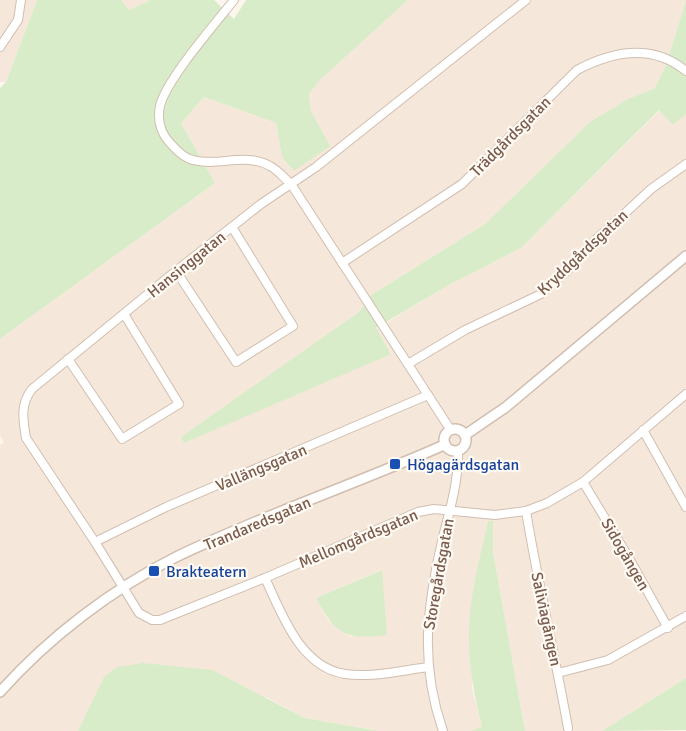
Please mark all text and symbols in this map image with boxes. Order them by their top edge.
street label: Trädgårdsgatan [466,92,555,181]
street label: Kryddgårdsgatan [533,206,632,300]
street label: Hansinggatan [143,227,230,302]
street label: Vallängsgatan [213,440,310,496]
place label: Högagärdsgatan [407,455,519,475]
marker: Högagärdsgatan [388,457,402,471]
street label: Trandaredsgatan [201,492,314,555]
street label: Mellomgårdsgatan [296,505,421,573]
street label: Sidogången [596,515,654,594]
street label: Storegårdsgatan [419,517,459,631]
place label: Brakteatern [166,562,247,582]
marker: Brakteatern [147,564,161,578]
street label: Saliviagången [526,570,566,668]

